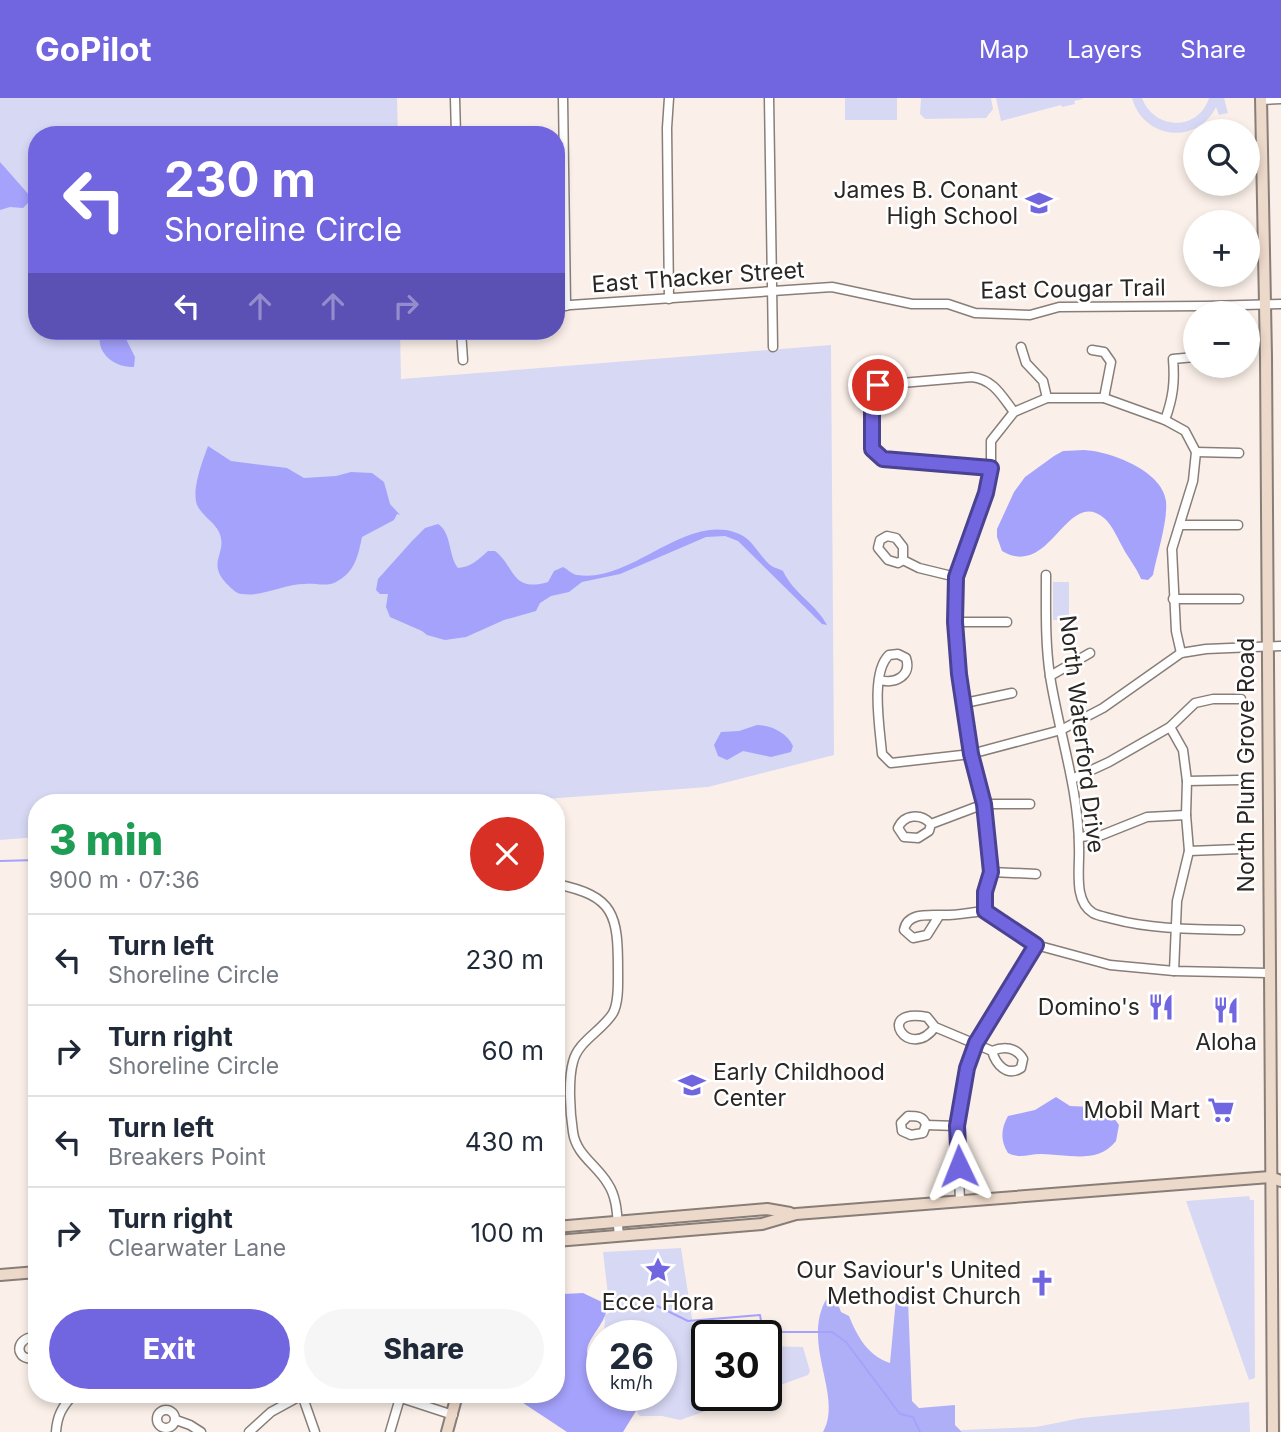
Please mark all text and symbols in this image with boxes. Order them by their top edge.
text: GoPilot [35,29,152,69]
text: Map [979,35,1029,64]
text: Layers [1067,35,1142,64]
text: Share [1180,35,1246,64]
map controls [1183,119,1260,378]
button: search [1183,119,1260,196]
text: 230 m [164,150,316,209]
icon: left [49,154,140,245]
place label: James B. Conant High School [833,176,1018,230]
school or university icon: James B. Conant High School [1024,188,1054,218]
text: Shoreline Circle [164,210,402,249]
button: + [1183,210,1260,287]
street label: East Thacker Street [591,256,806,298]
street label: East Cougar Trail [980,273,1166,305]
icon: left [168,287,206,325]
icon: ahead [241,287,279,325]
icon: ahead [314,287,352,325]
icon: right [387,287,425,325]
button: − [1183,301,1260,378]
pin [848,355,908,415]
icon: arrive [859,366,897,404]
street label: North Waterford Drive [1054,613,1110,855]
street label: North Plum Grove Road [1232,638,1260,892]
text: 3 min [49,814,163,865]
button: close [470,817,544,891]
text: 900 m · 07:36 [49,866,200,894]
text: Turn left [108,930,214,961]
icon: left [49,941,87,979]
text: 230 m [466,944,544,975]
text: Shoreline Circle [108,961,279,989]
restaurant icon: Domino's [1146,992,1176,1022]
place label: Domino's [1038,993,1140,1021]
restaurant icon: Aloha [1211,995,1241,1025]
text: Turn right [108,1021,233,1052]
place label: Aloha [1195,1028,1257,1056]
icon: right [49,1032,87,1070]
text: 60 m [481,1035,544,1066]
text: Shoreline Circle [108,1052,279,1080]
place label: Early Childhood Center [713,1058,885,1112]
school or university icon: Early Childhood Center [677,1070,707,1100]
supermarket icon: Mobil Mart [1206,1095,1236,1125]
place label: Mobil Mart [1084,1096,1200,1124]
text: Turn left [108,1112,214,1143]
icon: left [49,1123,87,1161]
text: 430 m [465,1126,544,1157]
position arrow [922,1129,996,1203]
text: Breakers Point [108,1143,266,1171]
text: Turn right [108,1203,233,1234]
icon: right [49,1214,87,1252]
text: 100 m [471,1217,544,1248]
text: Clearwater Lane [108,1234,286,1262]
place icon: Ecce Hora [643,1255,673,1285]
place label: Our Saviour's United Methodist Church [796,1256,1021,1310]
church icon: Our Saviour's United Methodist Church [1027,1268,1057,1298]
place label: Ecce Hora [602,1288,714,1316]
button: Exit [49,1309,290,1389]
button: Share [304,1309,544,1389]
speed limit sign: 30 [691,1320,782,1411]
text: 26 [609,1335,654,1377]
text: km/h [610,1372,653,1393]

